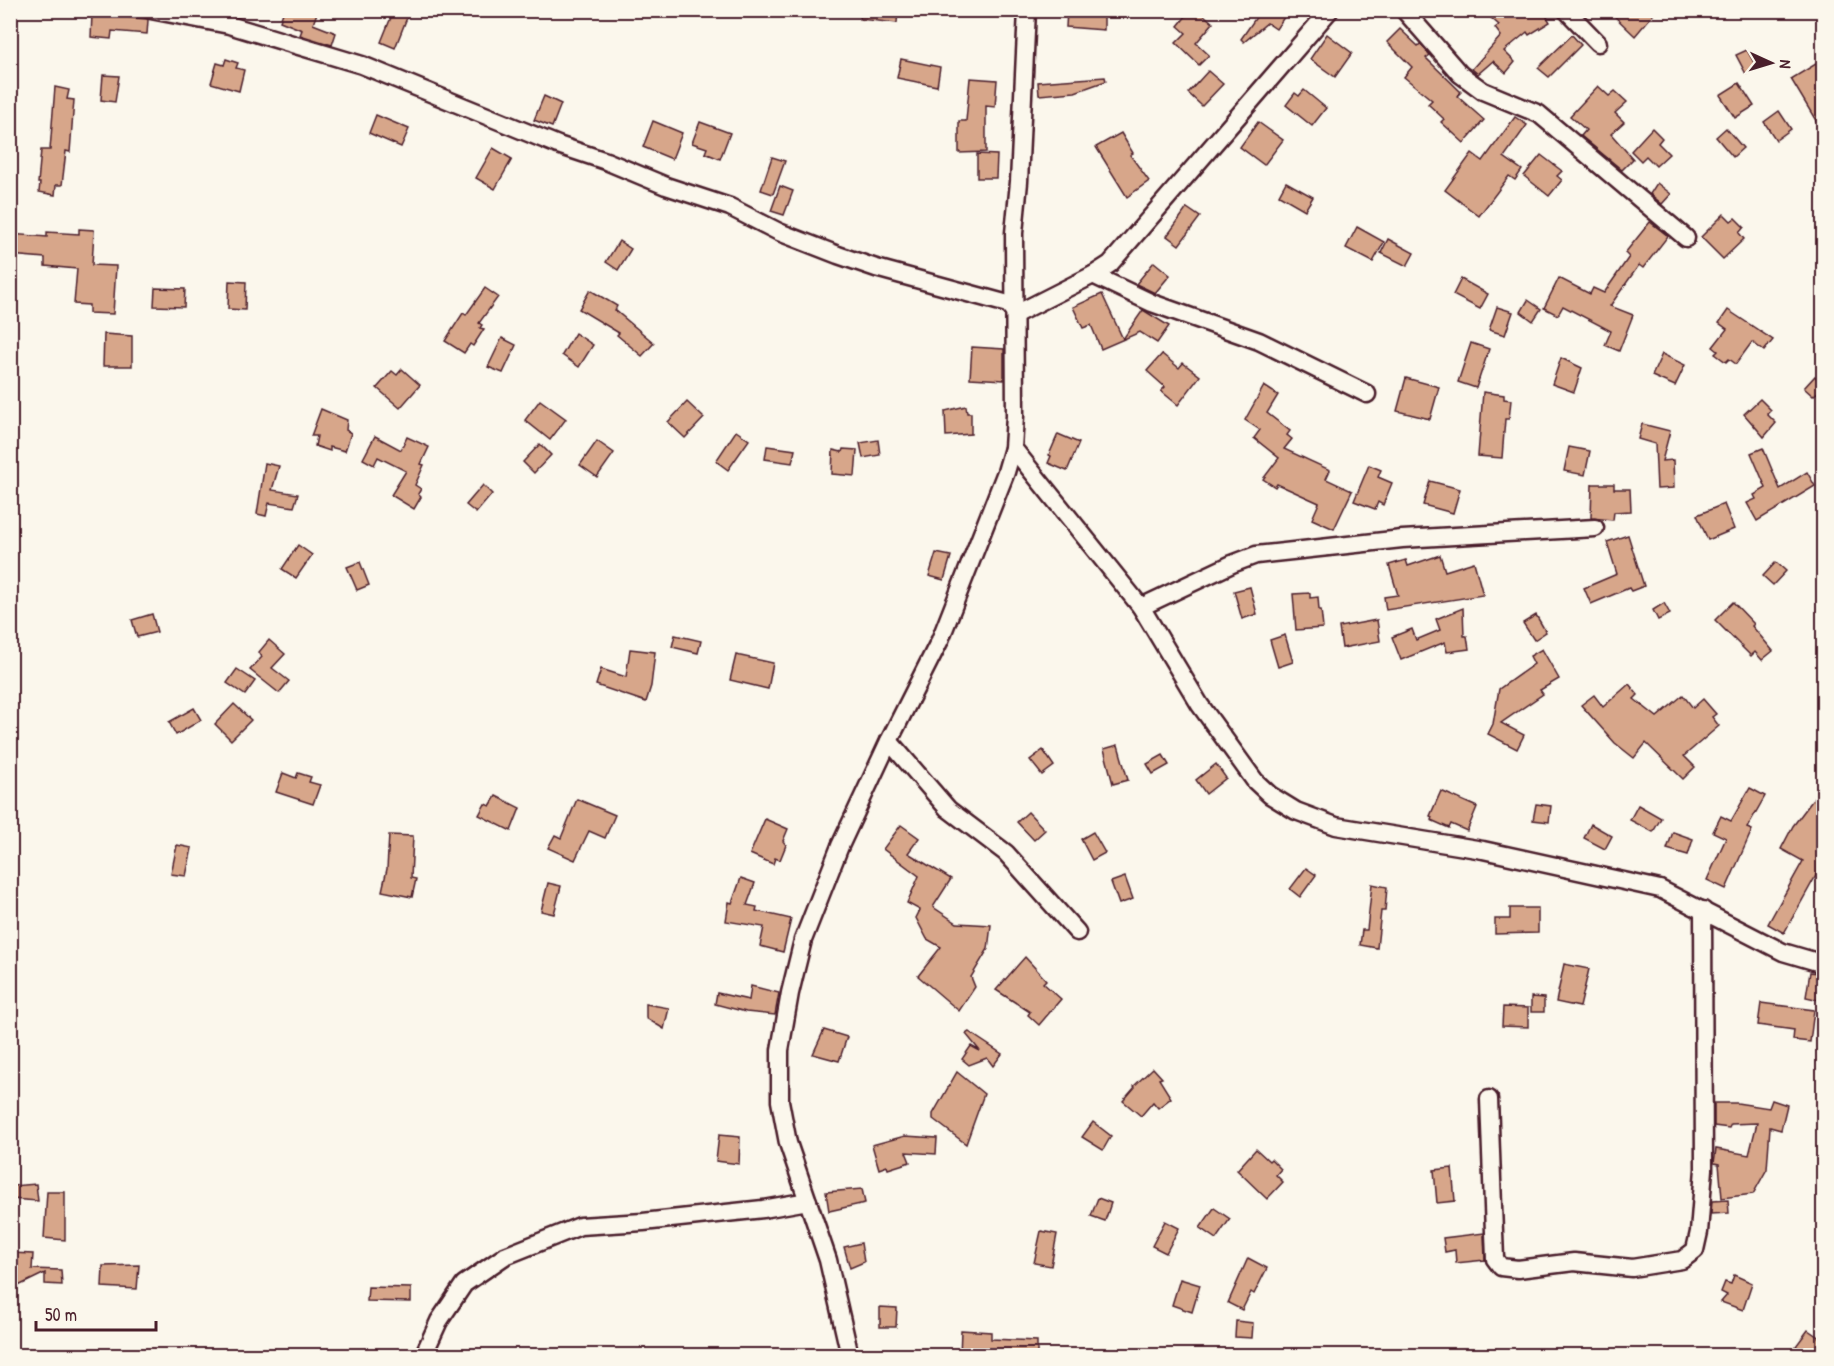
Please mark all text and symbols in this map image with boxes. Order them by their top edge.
north arrow [1741,33,1801,93]
text: N [1775,59,1797,70]
scale bar [36,1294,156,1332]
text: 50 m [45,1302,77,1327]

